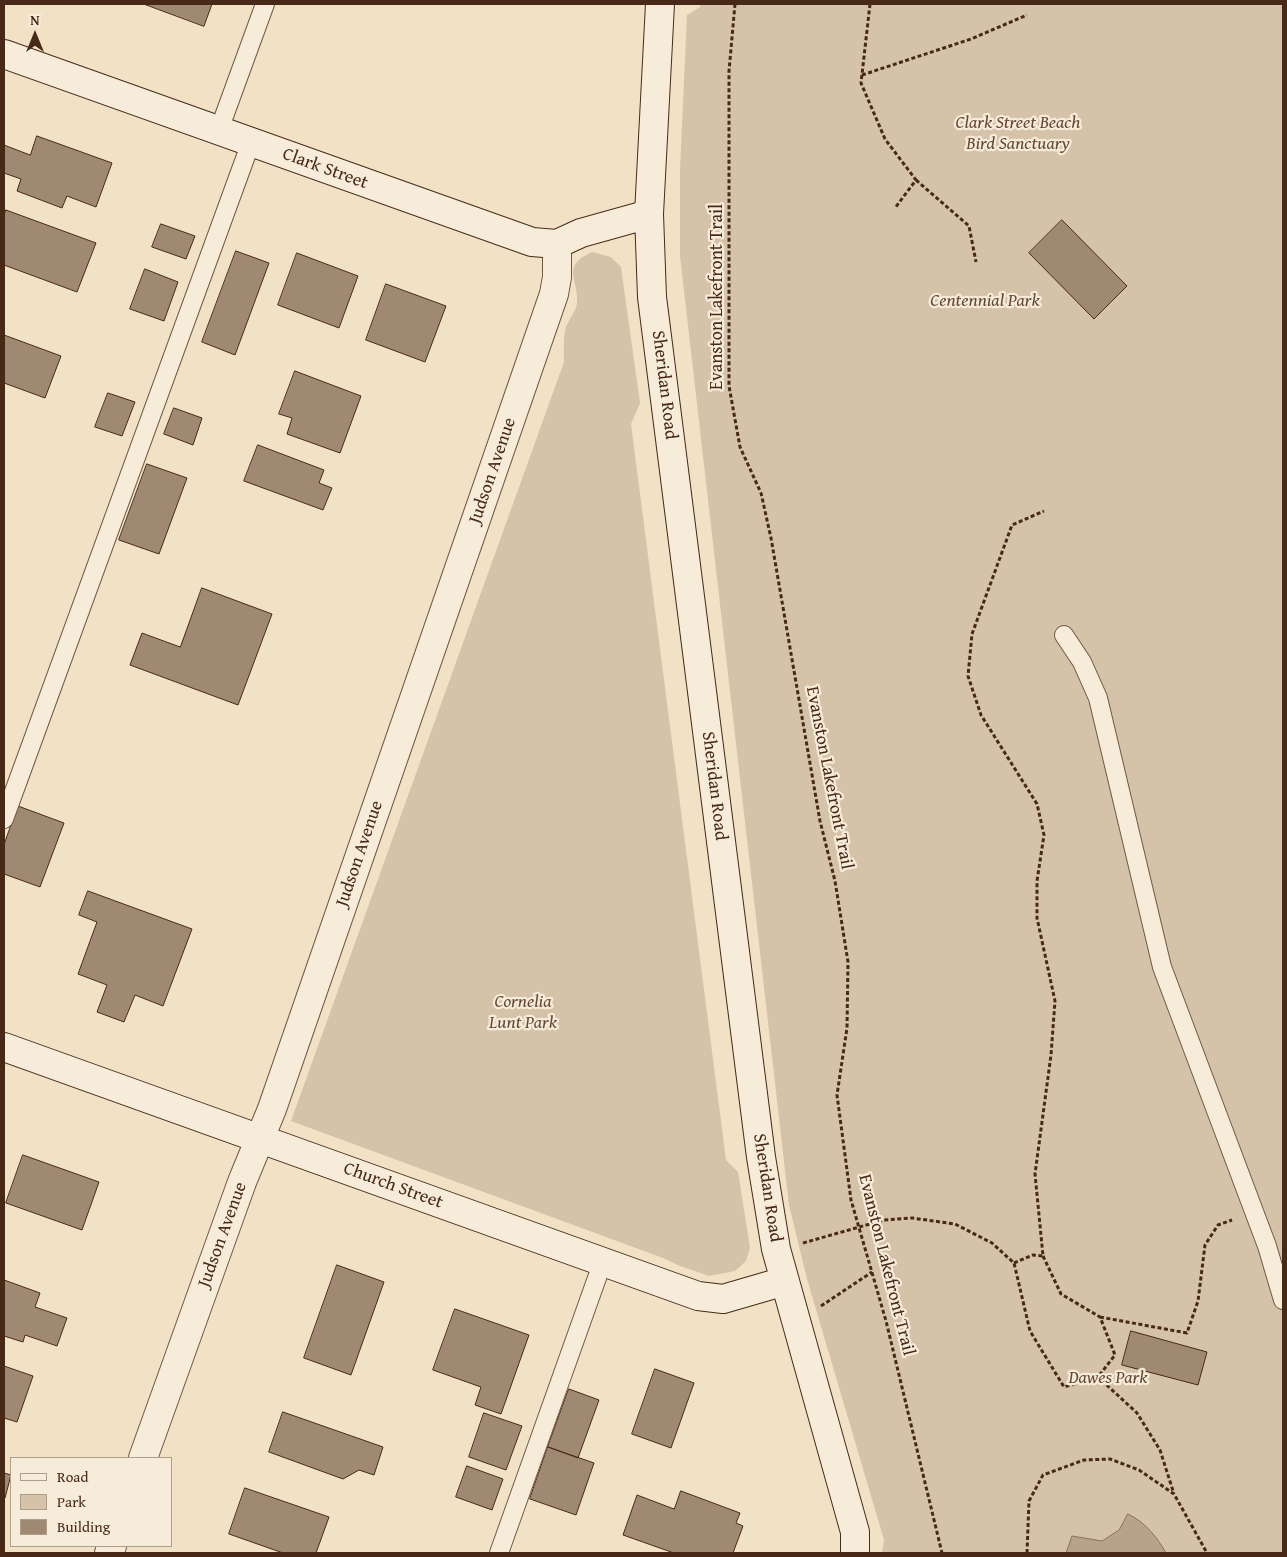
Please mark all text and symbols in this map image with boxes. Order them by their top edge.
north arrow [10,10,60,60]
text: N [30,10,40,30]
park label: Clark Street Beach Bird Sanctuary [956,112,1080,154]
street label: Clark Street [279,144,371,194]
street label: Evanston Lakefront Trail [706,204,728,390]
park label: Centennial Park [930,290,1040,312]
street label: Sheridan Road [647,329,681,441]
street label: Judson Avenue [465,415,521,527]
street label: Evanston Lakefront Trail [801,685,857,871]
street label: Sheridan Road [697,730,731,842]
street label: Judson Avenue [332,798,388,910]
park label: Cornelia Lunt Park [489,991,557,1034]
street label: Sheridan Road [748,1132,786,1244]
street label: Church Street [340,1158,446,1214]
street label: Evanston Lakefront Trail [853,1172,919,1358]
street label: Judson Avenue [194,1179,252,1291]
park label: Dawes Park [1068,1367,1148,1389]
legend [10,1457,172,1547]
text: Road [57,1466,88,1487]
text: Park [57,1491,86,1512]
text: Building [57,1516,110,1537]

